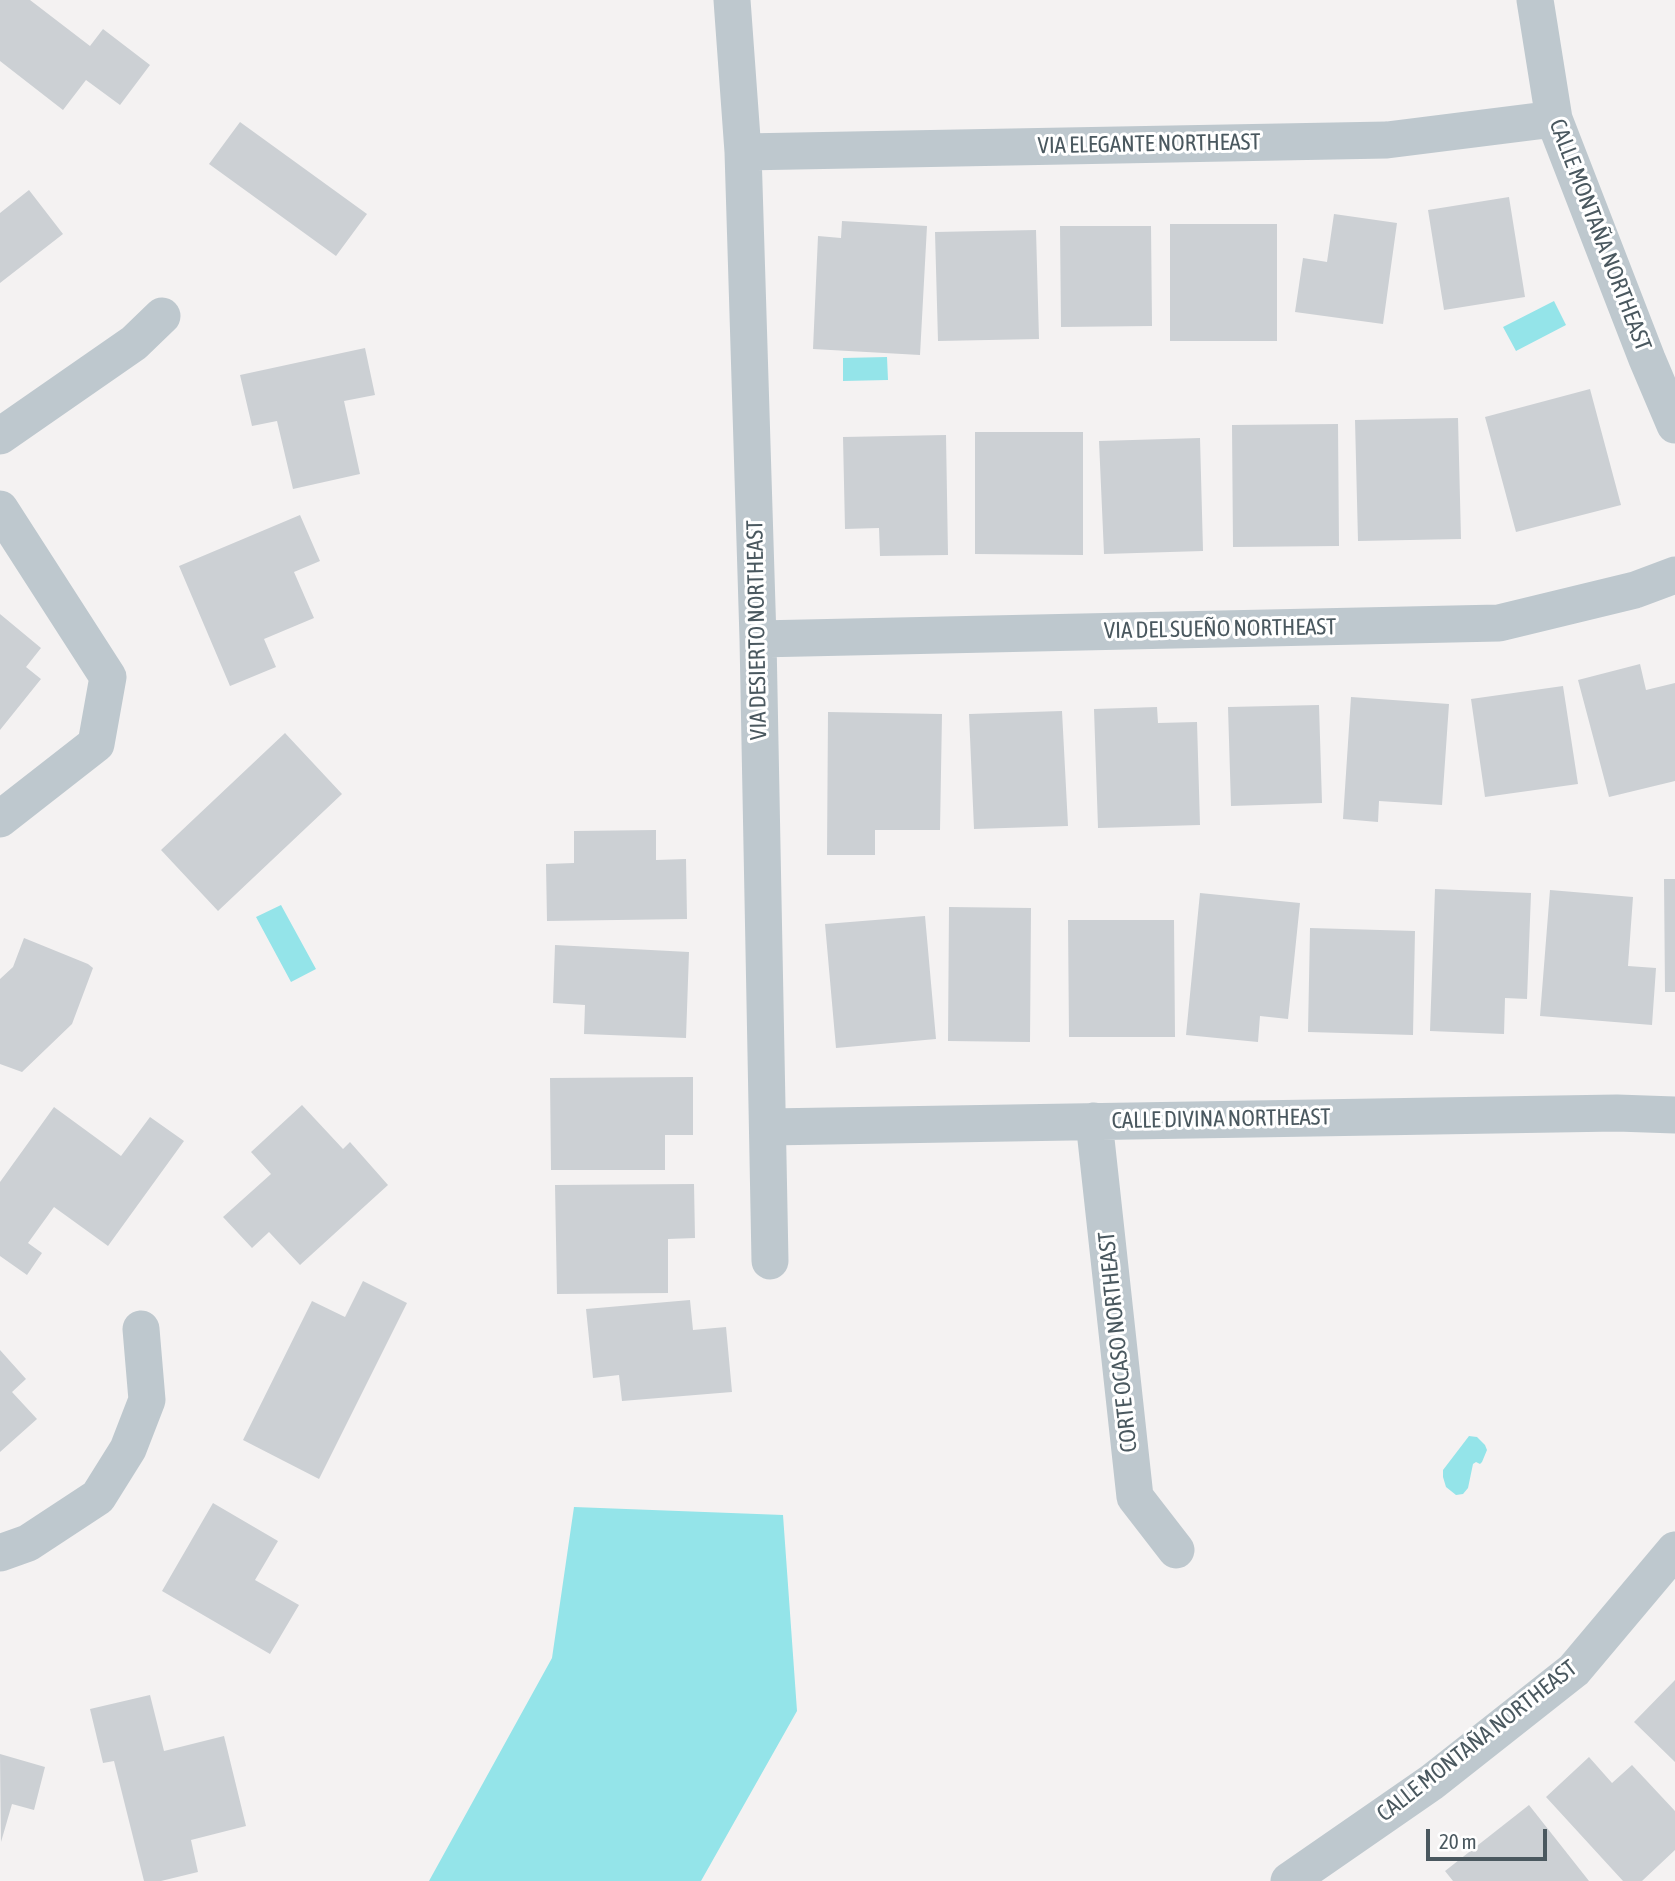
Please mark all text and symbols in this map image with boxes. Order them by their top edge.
street label: CALLE MONTAÑA NORTHEAST [1543,115,1657,355]
street label: VIA ELEGANTE NORTHEAST [1037,128,1261,160]
street label: VIA DESIERTO NORTHEAST [741,520,773,740]
street label: VIA DEL SUEÑO NORTHEAST [1104,613,1336,645]
street label: CALLE DIVINA NORTHEAST [1111,1103,1331,1135]
street label: CORTE OCASO NORTHEAST [1093,1230,1143,1454]
street label: CALLE MONTAÑA NORTHEAST [1372,1654,1582,1828]
scale bar [1430,1814,1551,1858]
text: 20 m [1439,1829,1477,1853]

